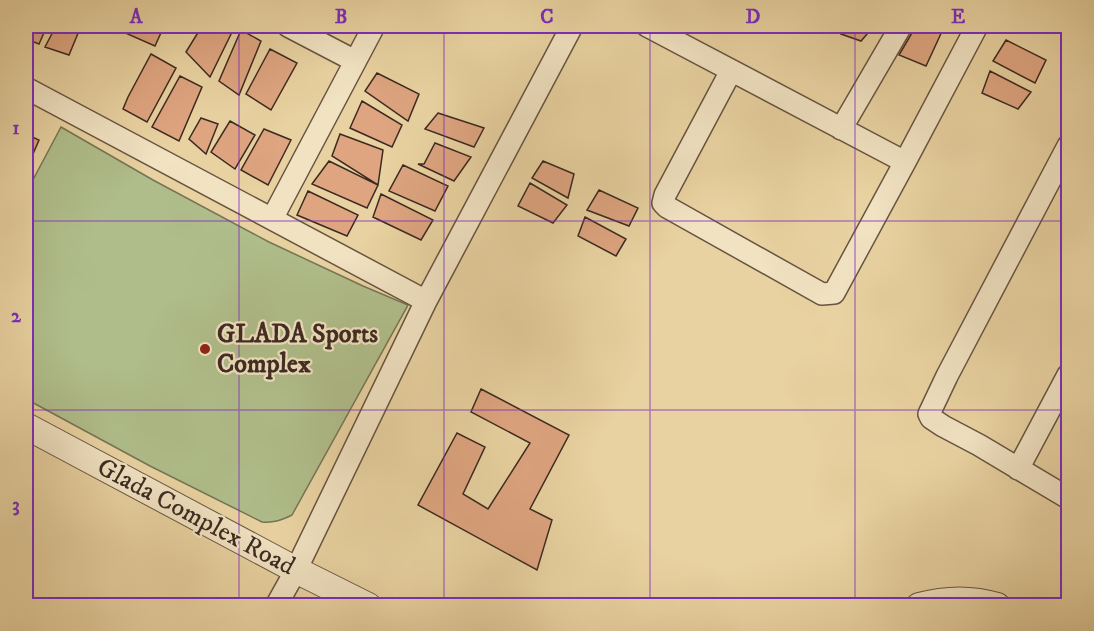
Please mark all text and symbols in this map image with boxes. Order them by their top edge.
text: A [129,5,144,30]
text: B [335,5,347,30]
text: C [540,5,554,30]
text: D [746,5,761,30]
text: E [951,5,965,30]
text: 1 [12,116,20,141]
text: 2 [11,304,22,329]
place label: GLADA Sports Complex [217,318,378,381]
marker: GLADA Sports Complex [198,342,212,356]
street label: Glada Complex Road [91,451,301,583]
text: 3 [12,493,20,518]

